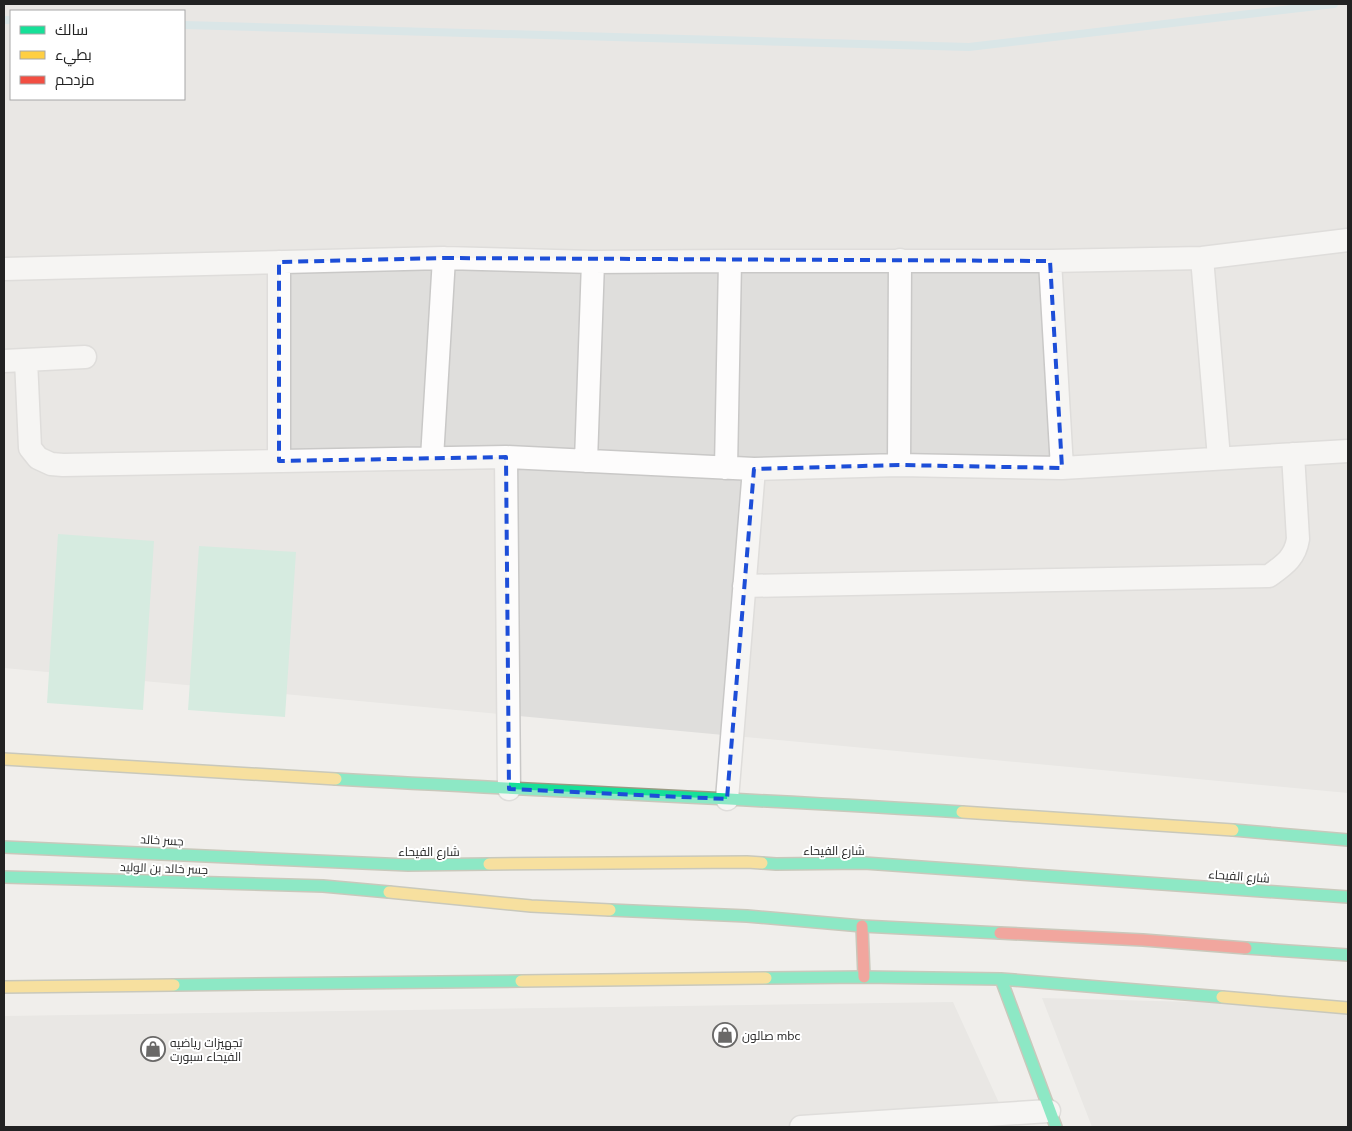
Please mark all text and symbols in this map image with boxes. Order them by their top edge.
legend [10,10,185,100]
text: سالك [55,20,88,39]
text: بطيء [55,45,92,67]
text: مزدحم [55,70,95,90]
street label: جسر خالد [140,831,184,849]
street label: شارع الفيحاء [803,843,865,859]
street label: شارع الفيحاء [398,844,460,860]
street label: جسر خالد بن الوليد [120,859,208,877]
street label: شارع الفيحاء [1208,866,1270,887]
shop icon: صالون mbc [712,1022,738,1048]
place label: صالون mbc [742,1028,800,1043]
place label: تجهيزات رياضيه الفيحاء سبورت [170,1035,243,1064]
shop icon: تجهيزات رياضيه الفيحاء سبورت [140,1036,166,1062]

